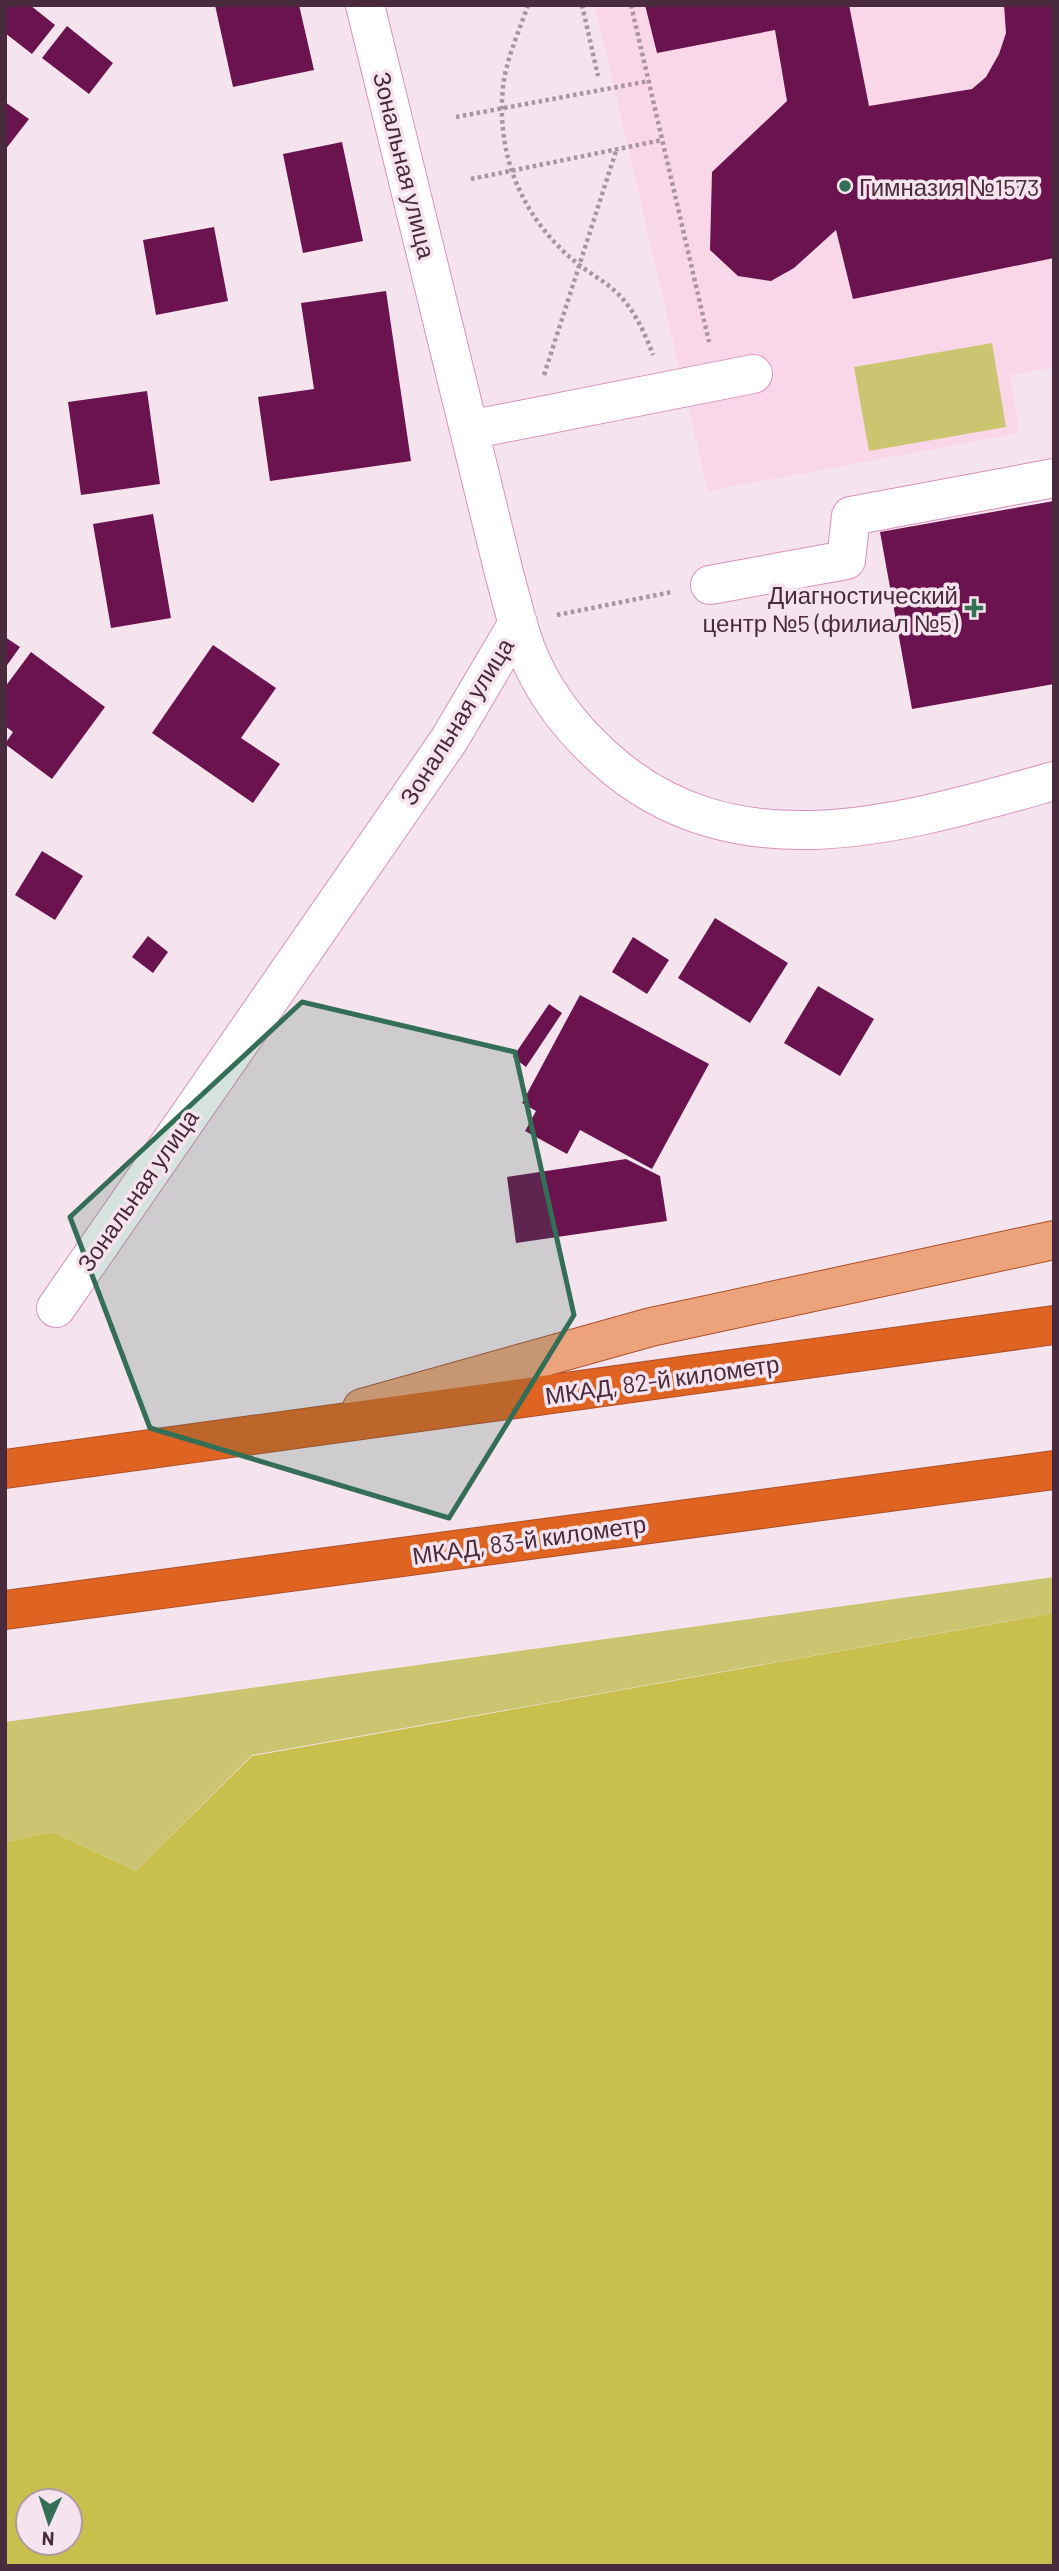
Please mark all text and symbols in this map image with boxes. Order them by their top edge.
street label: Зональная улица [368,69,442,262]
place label: Гимназия №1573 [859,172,1039,201]
marker: Гимназия №1573 [837,178,853,194]
place label: Диагностический центр №5 (филиал №5) [703,580,959,637]
marker: Диагностический центр №5 (филиал №5) [964,598,984,618]
street label: Зональная улица [393,632,519,810]
street label: Зональная улица [70,1103,204,1277]
street label: МКАД, 82-й километр [543,1348,781,1410]
street label: МКАД, 83-й километр [410,1508,648,1570]
north arrow [14,2487,84,2557]
text: N [41,2528,55,2551]

